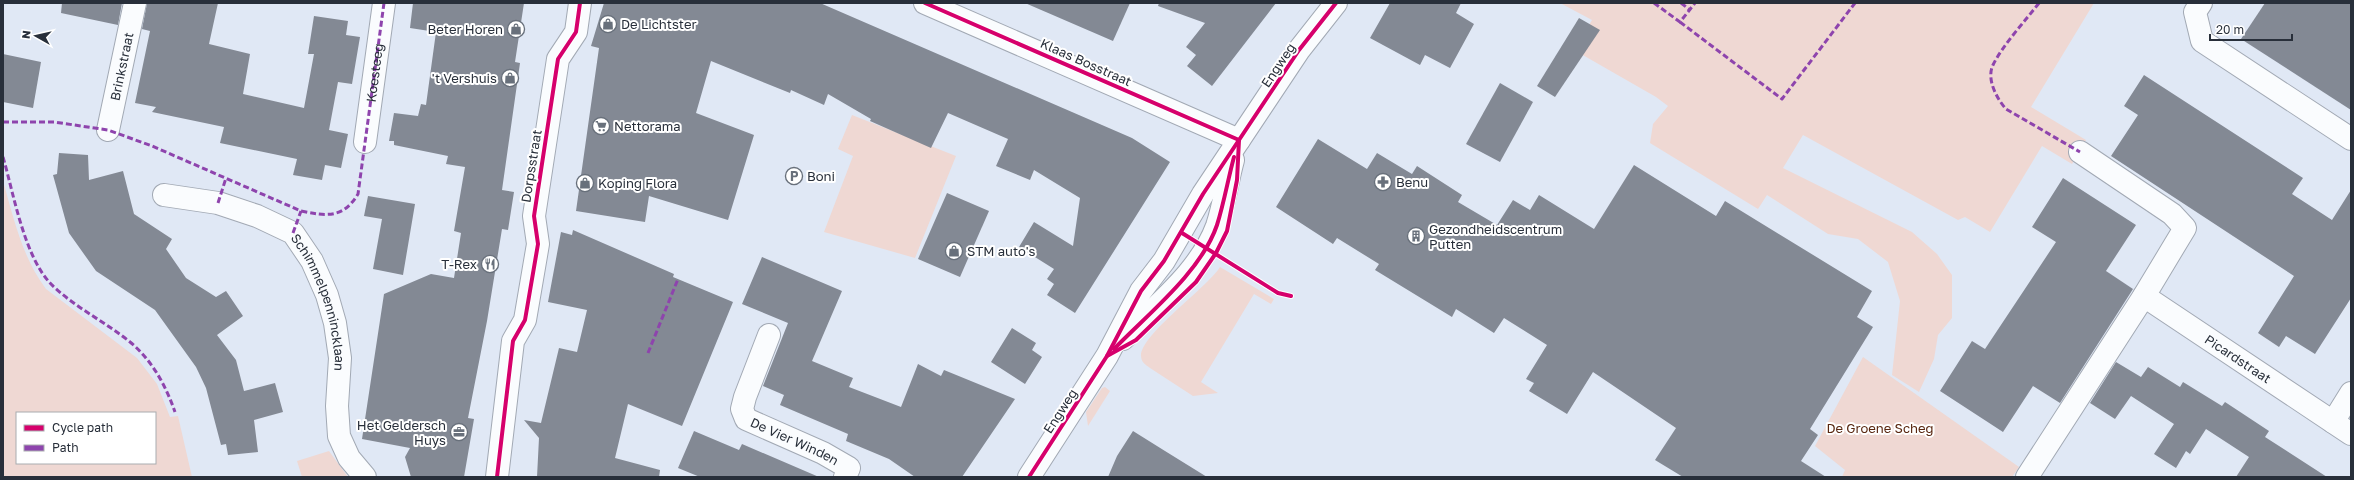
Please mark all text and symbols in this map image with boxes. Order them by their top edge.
shop icon: De Lichtster [598,14,618,34]
north arrow [16,16,56,56]
place label: De Lichtster [621,16,697,32]
scale bar [2210,16,2292,42]
shop icon: Beter Horen [506,19,526,39]
place label: Beter Horen [428,21,503,37]
text: 20 m [2216,22,2244,37]
text: N [19,29,33,40]
street label: Brinkstraat [106,31,137,102]
street label: Klaas Bosstraat [1038,35,1134,89]
street label: Engweg [1257,40,1299,90]
street label: Koesteeg [363,42,386,103]
shop icon: 't Vershuis [500,68,520,88]
place label: 't Vershuis [432,70,497,86]
supermarket icon: Nettorama [591,116,611,136]
place label: Nettorama [614,118,681,134]
street label: Dorpsstraat [517,128,545,204]
parking icon: Boni [784,166,804,186]
place label: Boni [807,168,835,184]
pharmacy icon: Benu [1373,172,1393,192]
shop icon: Koping Flora [575,173,595,193]
place label: Benu [1396,174,1428,190]
place label: Koping Flora [598,175,677,191]
place label: Gezondheidscentrum Putten [1429,221,1562,252]
building icon: Gezondheidscentrum Putten [1406,226,1426,246]
street label: Schimmelpennincklaan [288,231,348,372]
shop icon: STM auto's [944,241,964,261]
place label: STM auto's [967,243,1036,259]
restaurant icon: T-Rex [480,254,500,274]
place label: T-Rex [441,256,477,272]
street label: Picardstraat [2202,331,2274,386]
street label: Engweg [1040,386,1080,436]
legend [16,412,156,464]
street label: De Vier Winden [748,414,842,468]
place label: Het Geldersch Huys [357,417,446,448]
text: Cycle path [52,420,113,435]
park label: De Groene Scheg [1826,420,1934,436]
office icon: Het Geldersch Huys [449,422,469,442]
text: Path [52,440,79,455]

